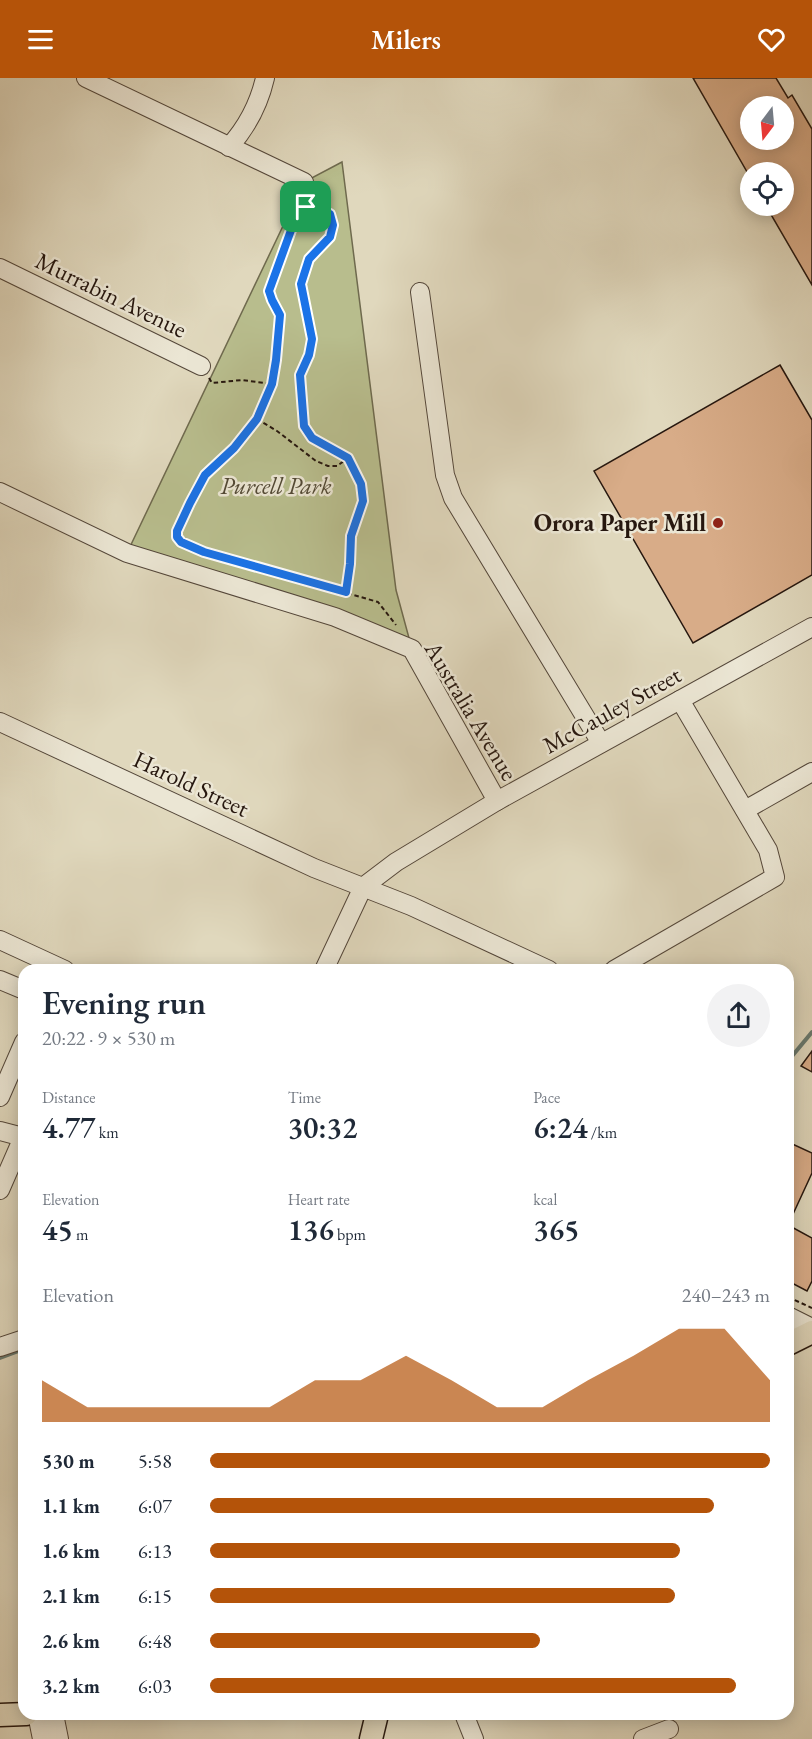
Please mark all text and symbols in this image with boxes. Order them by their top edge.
text: Milers [371,22,441,57]
icon: menu [24,23,57,56]
icon: heart [755,23,788,56]
north arrow [740,96,794,150]
map controls [740,96,794,216]
button: locate [740,162,794,216]
pin [280,181,331,232]
icon: arrive [289,190,322,223]
street label: Murrabin Avenue [31,245,192,345]
park label: Purcell Park [220,470,332,501]
place label: Orora Paper Mill [534,507,706,538]
marker: Orora Paper Mill [711,516,725,530]
street label: Australia Avenue [417,635,525,786]
street label: McCauley Street [537,659,687,760]
street label: Harold Street [128,743,254,824]
text: Evening run [42,981,206,1024]
button: share [707,984,770,1047]
text: 20:22 · 9 × 530 m [42,1025,175,1051]
text: Distance [42,1087,95,1108]
text: Time [288,1087,321,1108]
text: Pace [533,1087,560,1108]
text: 4.77 [42,1108,95,1147]
text: 30:32 [288,1108,357,1147]
text: 6:24 [533,1108,588,1147]
text: km [95,1122,119,1143]
text: /km [588,1122,617,1143]
text: Elevation [42,1189,100,1210]
text: Heart rate [288,1189,350,1210]
text: kcal [533,1189,557,1210]
text: 45 [42,1210,73,1249]
text: 136 [288,1210,334,1249]
text: 365 [533,1210,580,1249]
text: m [73,1224,88,1245]
text: bpm [334,1224,366,1245]
text: Elevation [42,1282,114,1308]
text: 240–243 m [682,1282,770,1308]
text: 530 m [42,1448,95,1474]
text: 5:58 [138,1448,172,1474]
text: 1.1 km [42,1493,100,1519]
text: 6:07 [138,1493,172,1519]
text: 1.6 km [42,1538,100,1564]
text: 6:13 [138,1538,172,1564]
text: 2.1 km [42,1583,100,1609]
text: 6:15 [138,1583,172,1609]
text: 2.6 km [42,1628,100,1654]
text: 6:48 [138,1628,172,1654]
text: 3.2 km [42,1673,100,1699]
text: 6:03 [138,1673,172,1699]

